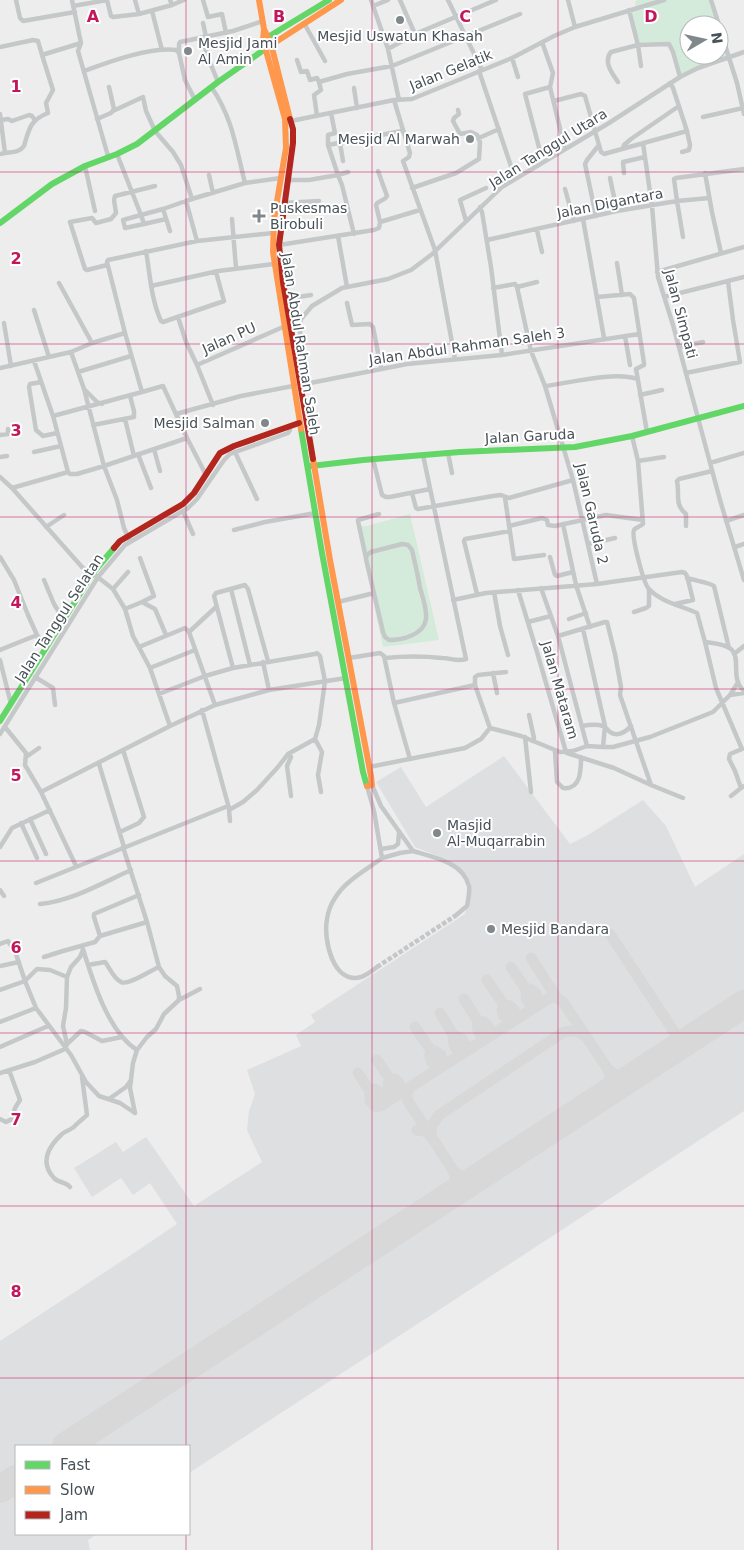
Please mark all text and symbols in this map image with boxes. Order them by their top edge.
text: A [87,7,100,26]
text: B [273,7,285,26]
text: C [459,7,471,26]
text: D [644,7,658,26]
marker: Mesjid Uswatun Khasah [394,14,406,26]
north arrow [679,15,729,65]
place label: Mesjid Uswatun Khasah [317,28,483,44]
text: N [708,31,726,45]
place label: Mesjid Jami Al Amin [198,35,277,67]
marker: Mesjid Jami Al Amin [182,45,194,57]
street label: Jalan Gelatik [406,46,496,94]
text: 1 [10,77,22,96]
street label: Jalan Tanggul Utara [485,105,610,191]
place label: Mesjid Al Marwah [338,131,460,147]
marker: Mesjid Al Marwah [464,133,476,145]
street label: Jalan Digantara [555,185,664,221]
place label: Puskesmas Birobuli [270,200,347,232]
marker: Puskesmas Birobuli [252,209,266,223]
text: 2 [10,249,22,268]
street label: Jalan Abdul Rahman Saleh [279,251,323,436]
street label: Jalan Simpati [661,267,701,360]
street label: Jalan PU [199,319,258,357]
street label: Jalan Abdul Rahman Saleh 3 [367,324,566,368]
place label: Mesjid Salman [153,415,255,431]
marker: Mesjid Salman [259,417,271,429]
text: 3 [10,421,22,440]
street label: Jalan Garuda [484,426,575,446]
street label: Jalan Garuda 2 [572,461,611,566]
street label: Jalan Tanggul Selatan [11,551,107,686]
text: 4 [10,593,22,612]
street label: Jalan Mataram [538,638,582,741]
text: 5 [10,766,22,785]
place label: Masjid Al-Muqarrabin [447,817,545,849]
marker: Masjid Al-Muqarrabin [431,827,443,839]
place label: Mesjid Bandara [501,921,609,937]
marker: Mesjid Bandara [485,923,497,935]
text: 6 [10,938,22,957]
text: 7 [10,1110,22,1129]
text: 8 [10,1282,22,1301]
legend [15,1445,190,1535]
text: Fast [60,1456,90,1474]
text: Slow [60,1481,95,1499]
text: Jam [59,1506,88,1524]

